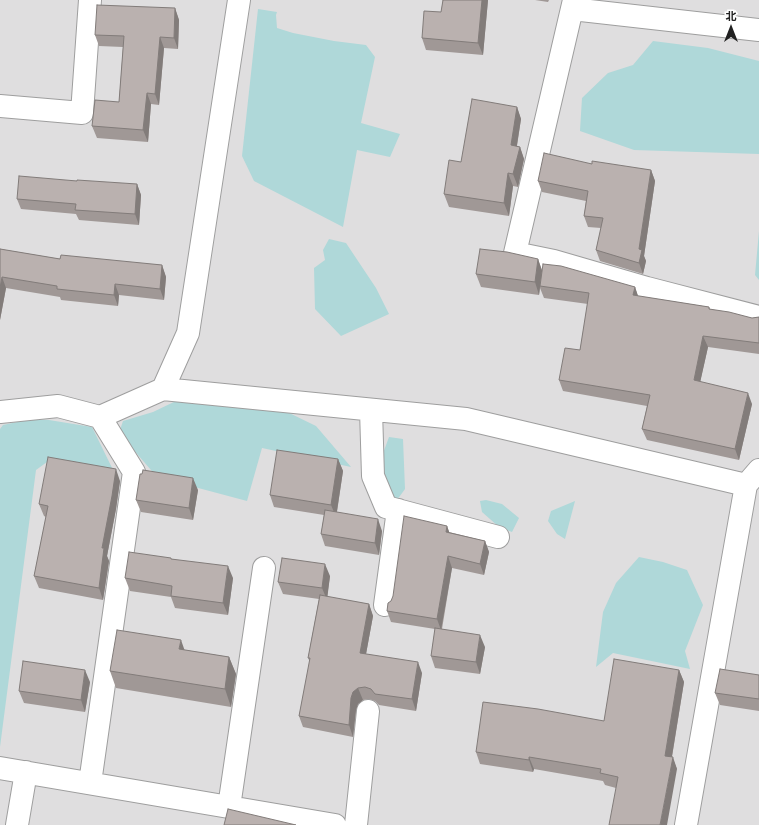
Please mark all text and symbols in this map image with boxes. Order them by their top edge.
north arrow [711,8,751,48]
text: 北 [726,8,737,23]

